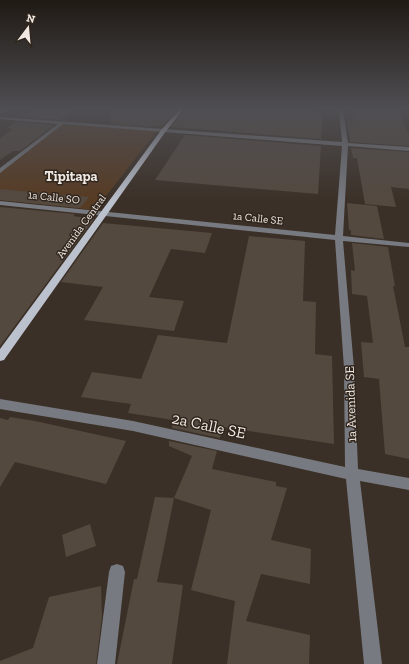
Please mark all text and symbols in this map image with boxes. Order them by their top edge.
north arrow [8,8,48,48]
text: N [25,11,37,26]
district label: Tipitapa [44,168,98,185]
street label: 1a Calle SO [27,188,80,207]
street label: Avenida Central [54,192,109,261]
street label: 1a Calle SE [232,209,284,228]
street label: 1a Avenida SE [342,365,359,442]
street label: 2a Calle SE [170,408,248,443]

